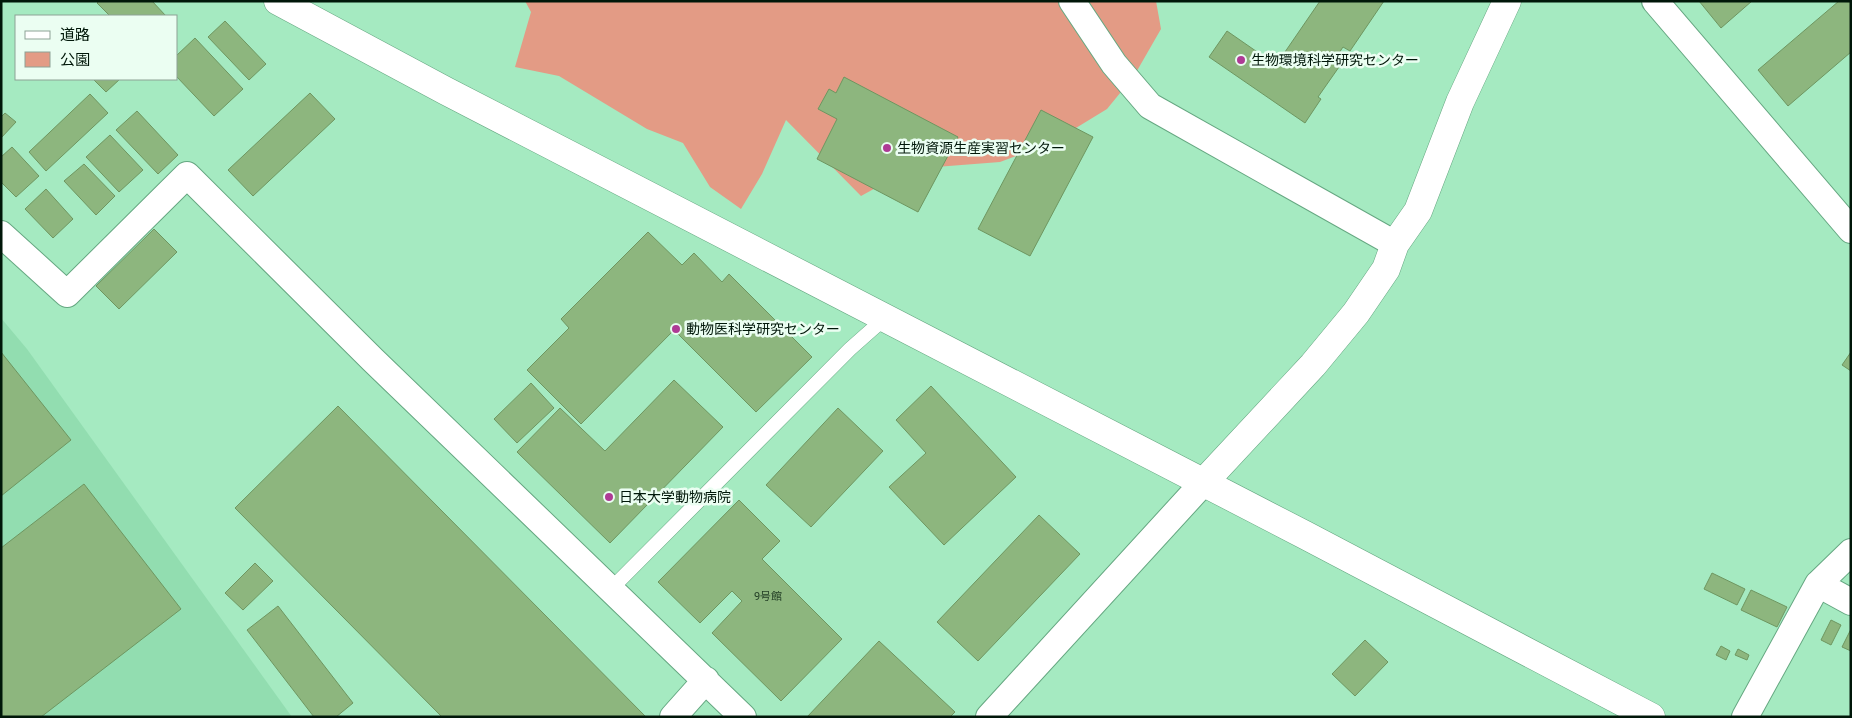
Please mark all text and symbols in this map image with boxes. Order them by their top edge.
legend [15,15,178,80]
text: 道路 [60,26,90,44]
text: 公園 [60,51,90,69]
place label: 生物環境科学研究センター [1251,52,1419,68]
marker: 生物環境科学研究センター [1235,54,1247,66]
place label: 生物資源生産実習センター [897,140,1065,156]
marker: 生物資源生産実習センター [881,142,893,154]
place label: 動物医科学研究センター [686,321,840,337]
marker: 動物医科学研究センター [670,323,682,335]
place label: 日本大学動物病院 [619,489,731,505]
marker: 日本大学動物病院 [603,491,615,503]
house number: 9号館 [754,590,782,603]

